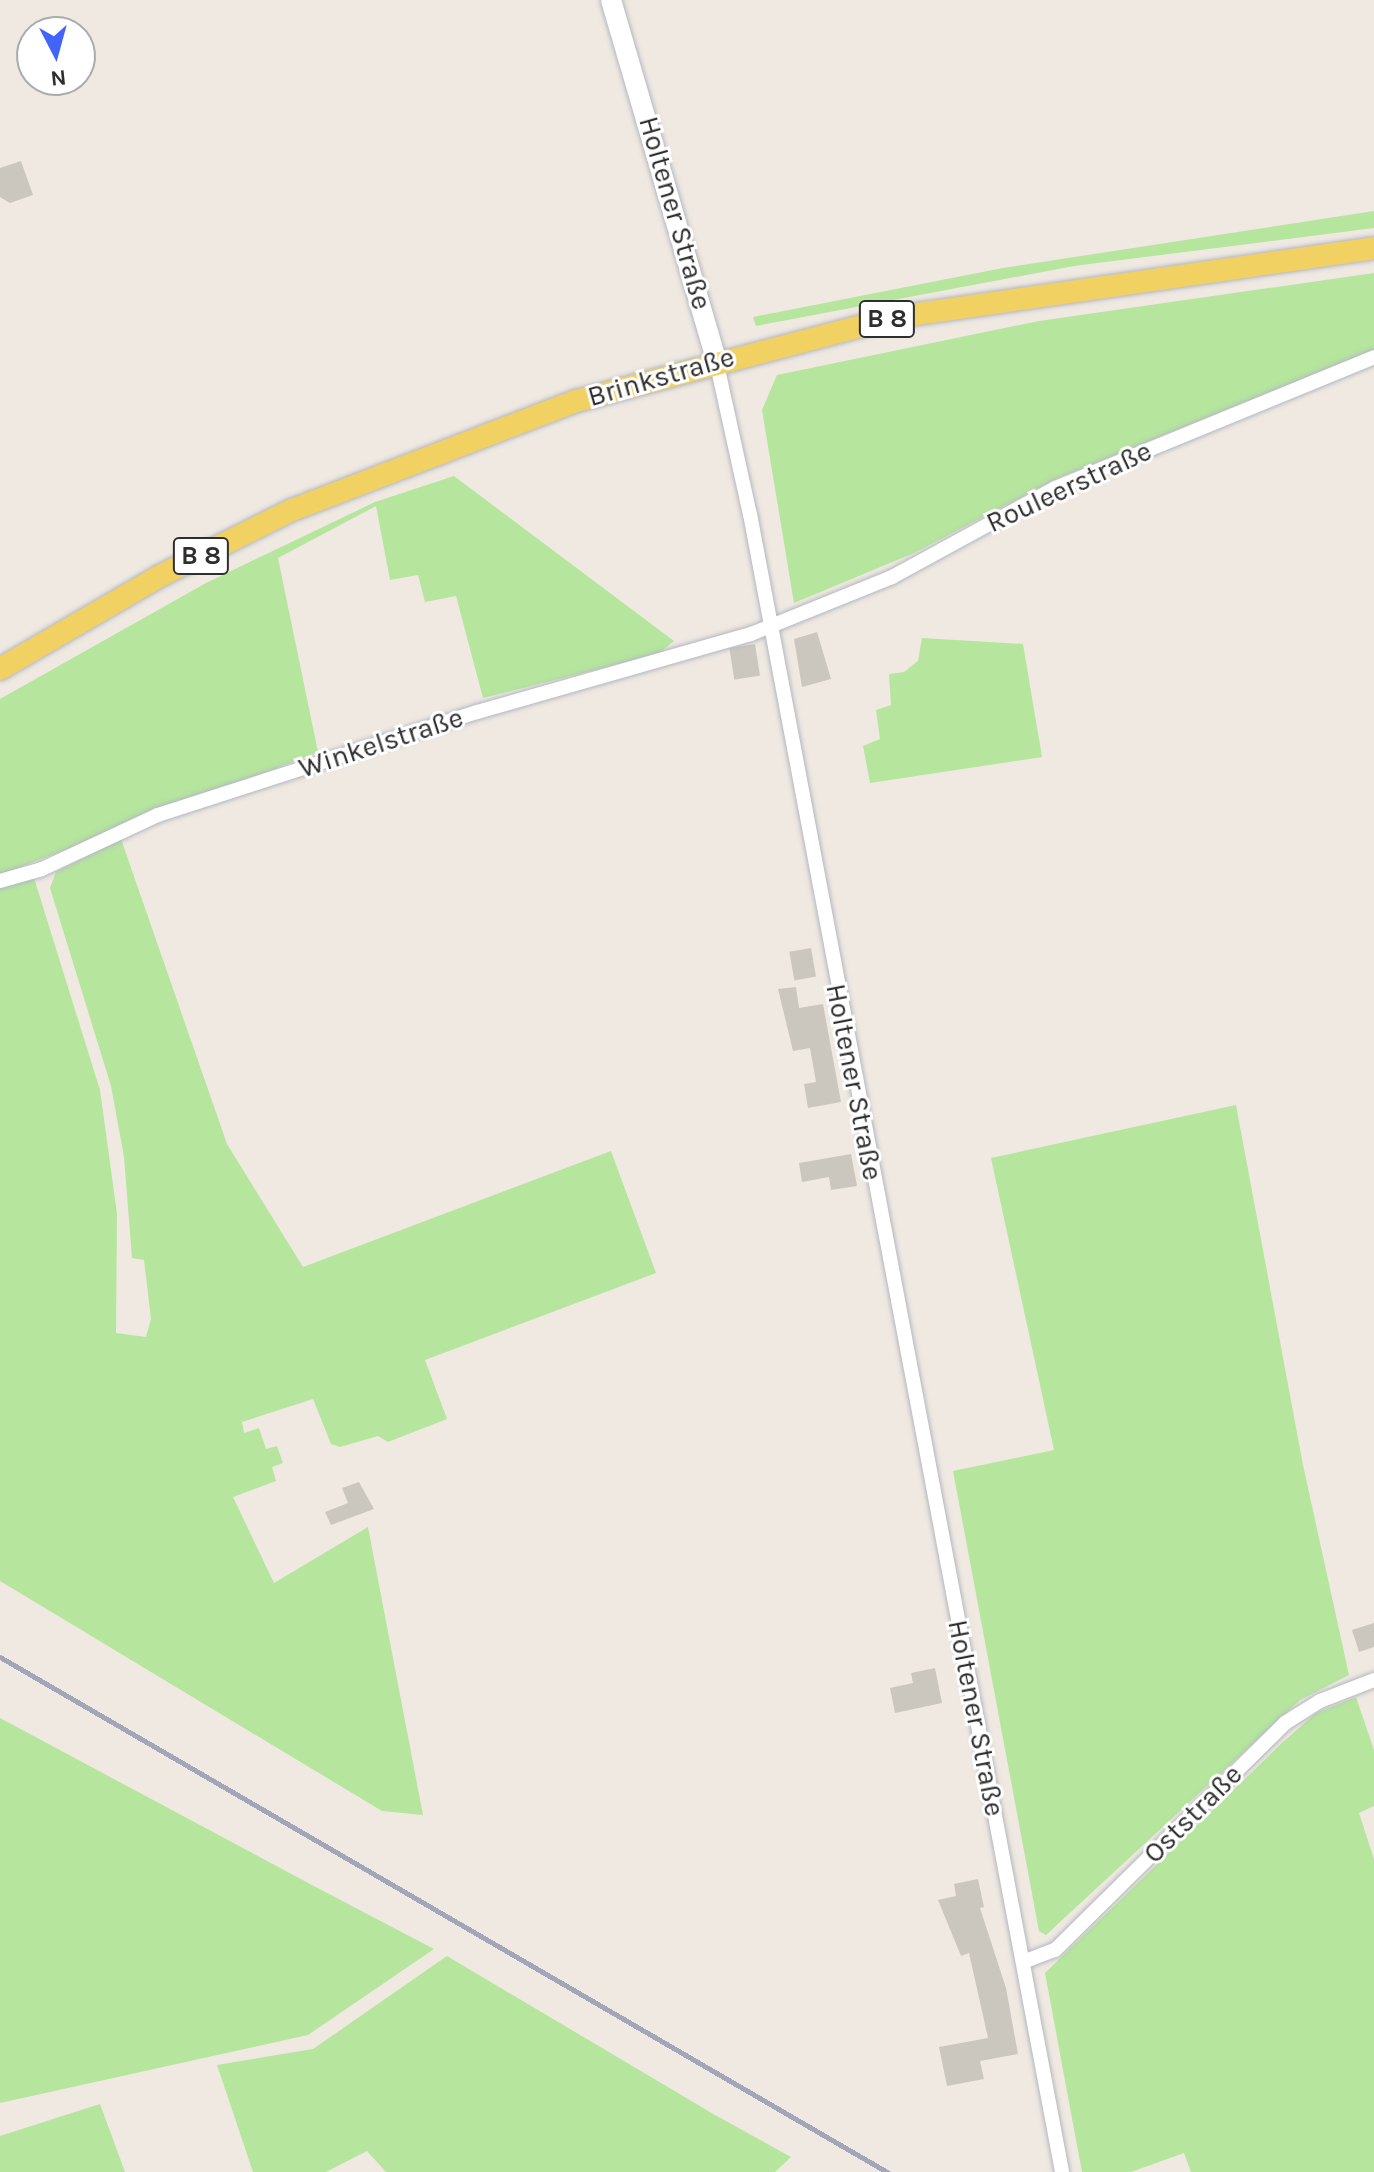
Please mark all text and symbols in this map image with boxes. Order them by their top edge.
north arrow [16,16,96,96]
text: N [49,64,68,92]
street label: Holtener Straße [631,113,719,313]
road number: B 8 [857,297,917,341]
street label: Brinkstraße [584,340,738,414]
street label: Rouleerstraße [981,434,1157,540]
road number: B 8 [171,534,231,578]
street label: Winkelstraße [295,701,467,785]
street label: Holtener Straße [818,981,890,1183]
street label: Holtener Straße [940,1617,1012,1819]
street label: Oststraße [1137,1758,1249,1870]

